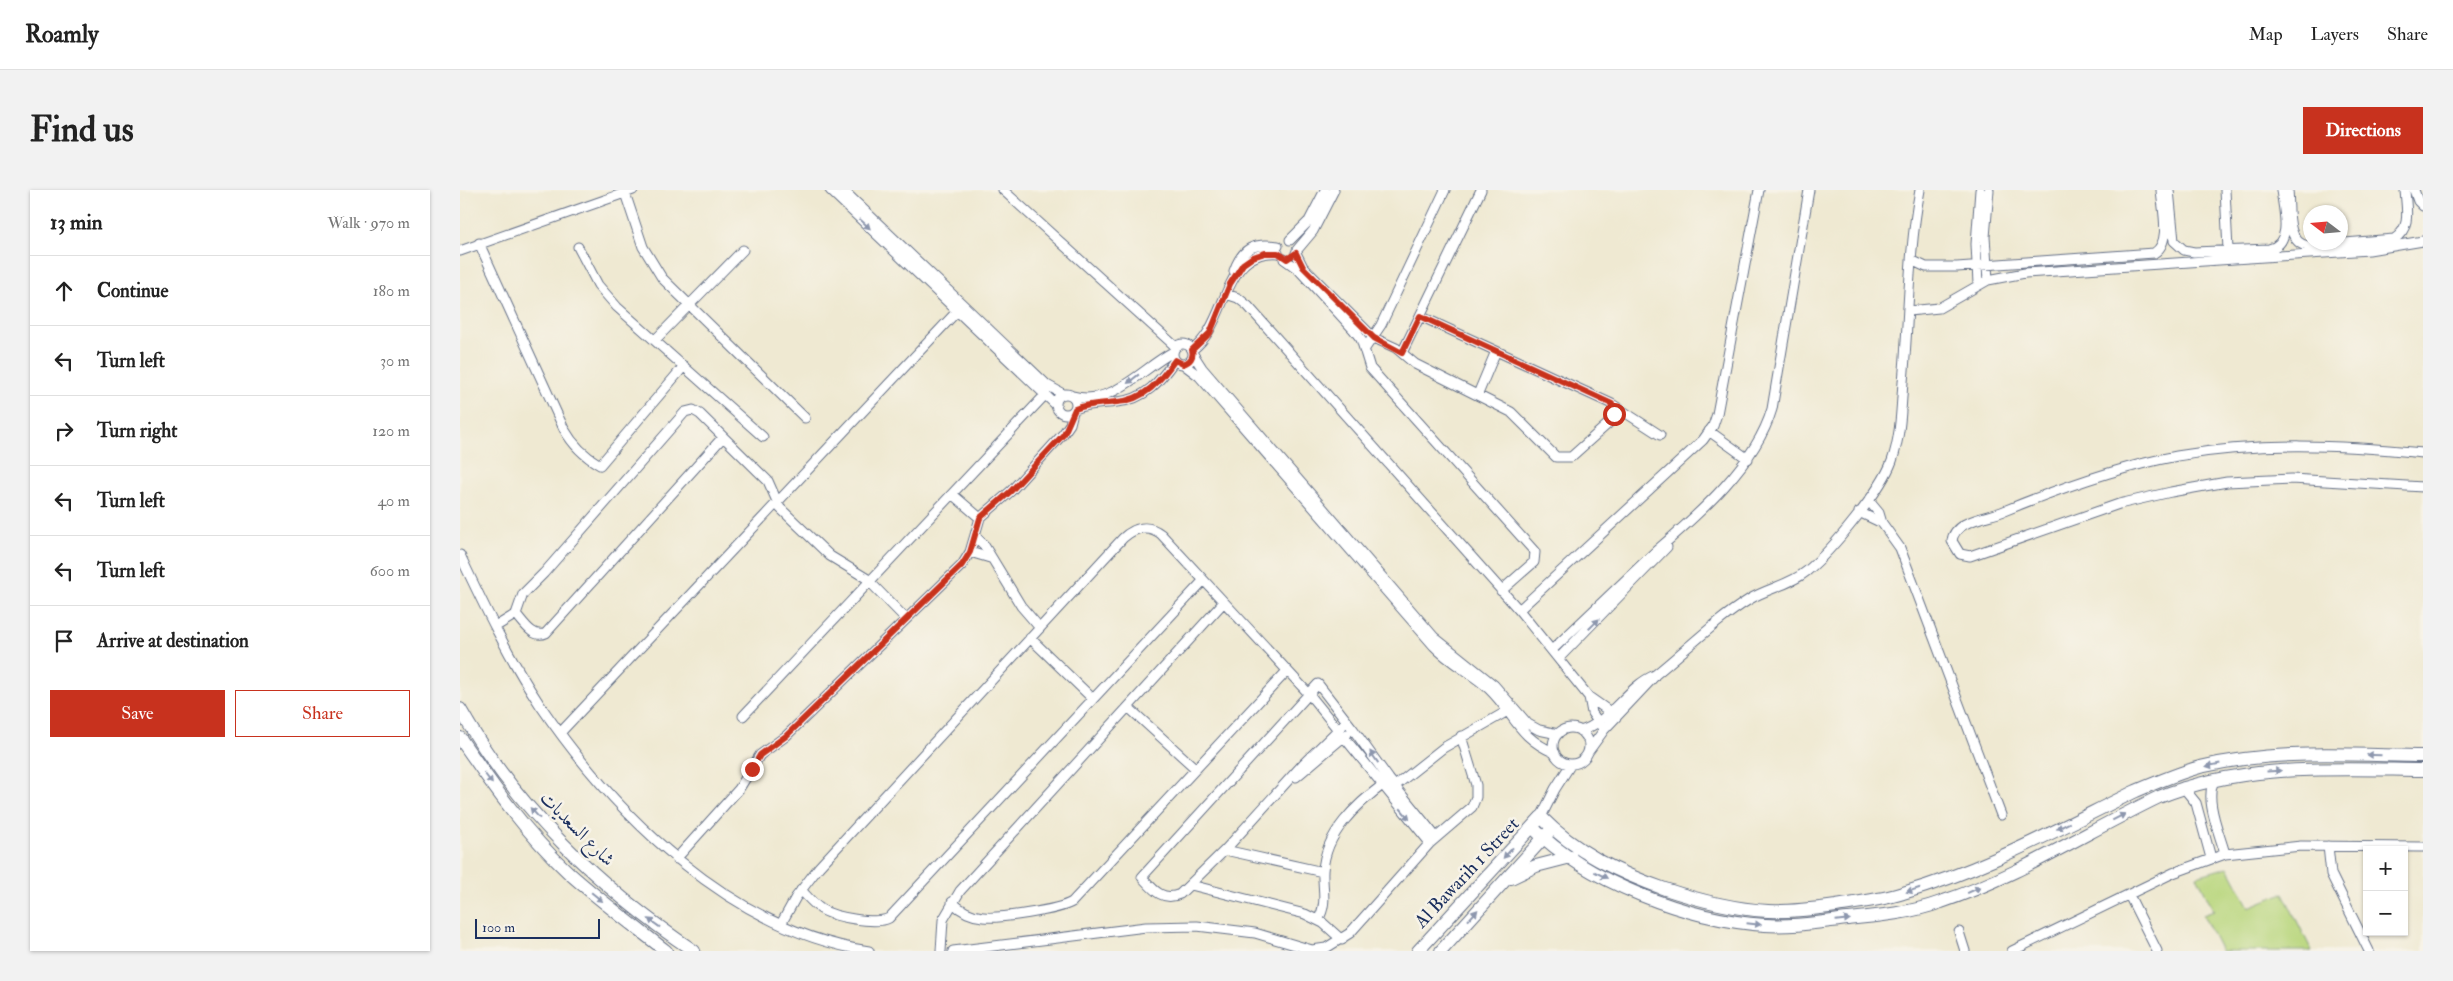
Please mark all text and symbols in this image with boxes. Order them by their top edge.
text: Roamly [25,19,99,50]
text: Map [2249,23,2283,46]
text: Layers [2311,23,2359,46]
text: Share [2387,23,2428,46]
button: Directions [2303,107,2423,154]
text: Find us [30,108,134,152]
north arrow [2303,205,2348,250]
text: 13 min [50,209,103,236]
text: Walk · 970 m [327,213,410,233]
one-way arrow [858,218,870,230]
icon: ahead [50,277,78,305]
text: Continue [97,279,168,303]
text: 180 m [373,281,410,301]
icon: left [50,347,78,375]
text: Turn left [97,349,165,373]
text: 30 m [380,351,410,371]
one-way arrow [1127,374,1140,385]
route start [1603,403,1626,426]
icon: right [50,417,78,445]
text: Turn right [97,419,177,443]
text: 120 m [372,421,410,441]
icon: left [50,487,78,515]
text: Turn left [97,489,165,513]
text: 40 m [377,491,410,511]
icon: left [50,557,78,585]
text: Turn left [97,559,165,583]
text: 600 m [370,561,410,581]
one-way arrow [1588,618,1600,630]
icon: arrive [50,627,78,655]
text: Arrive at destination [97,629,249,653]
button: Save [50,690,225,737]
button: Share [235,690,410,737]
one-way arrow [1369,750,1379,764]
one-way arrow [2366,751,2382,759]
route end [741,758,764,781]
one-way arrow [2205,761,2220,769]
one-way arrow [2266,767,2282,775]
one-way arrow [482,771,493,784]
street label: شارع السعديات [533,786,620,873]
one-way arrow [529,807,541,819]
one-way arrow [1399,807,1410,820]
street label: Al Bawarih 1 Street [1408,812,1524,934]
one-way arrow [2112,813,2127,821]
one-way arrow [2056,823,2070,831]
map controls [2363,846,2408,936]
button: + [2363,846,2408,891]
one-way arrow [1502,847,1514,859]
one-way arrow [1593,871,1608,879]
one-way arrow [1967,885,1981,893]
one-way arrow [1906,887,1921,894]
button: − [2363,891,2408,936]
one-way arrow [591,892,604,903]
one-way arrow [1467,909,1479,921]
scale bar [475,916,600,939]
one-way arrow [1835,916,1851,924]
one-way arrow [647,918,661,928]
text: 100 m [482,919,515,936]
one-way arrow [1746,920,1762,928]

